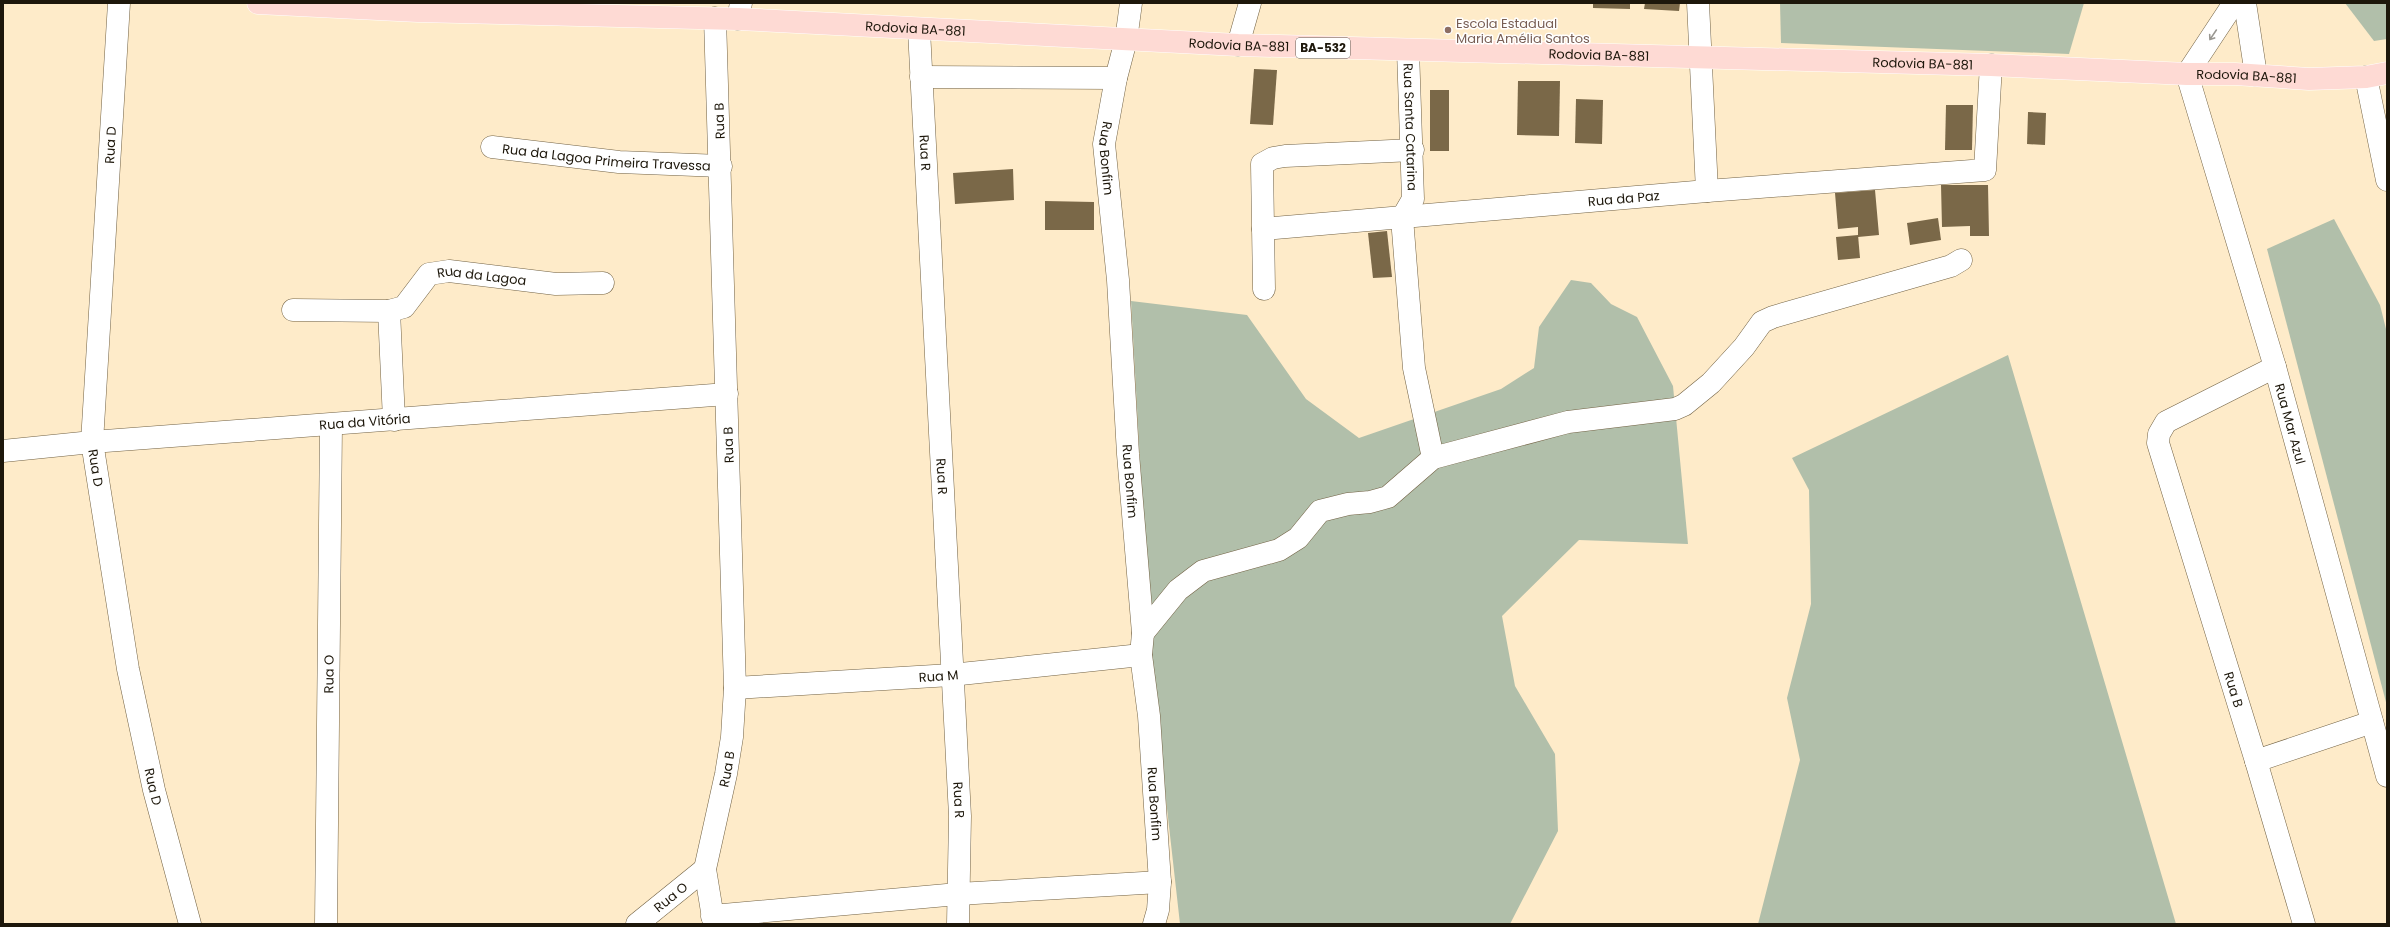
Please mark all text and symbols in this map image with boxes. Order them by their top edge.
place label: Escola Estadual Maria Amélia Santos [1456,14,1590,48]
street label: Rodovia BA-881 [865,17,966,41]
marker: Escola Estadual Maria Amélia Santos [1443,25,1453,35]
one-way arrow [2208,30,2217,41]
street label: Rodovia BA-881 [1188,33,1290,56]
road number: BA-532 [1296,38,1350,58]
street label: Rodovia BA-881 [1548,44,1649,66]
street label: Rodovia BA-881 [1872,53,1973,75]
street label: Rua Santa Catarina [1398,63,1422,191]
street label: Rodovia BA-881 [2196,65,2297,88]
street label: Rua B [709,102,730,140]
street label: Rua Bonfim [1094,120,1118,196]
street label: Rua D [100,126,121,164]
street label: Rua R [914,134,935,172]
street label: Rua da Lagoa Primeira Travessa [501,139,711,176]
street label: Rua da Paz [1587,186,1660,211]
street label: Rua da Lagoa [436,261,527,290]
street label: Rua Mar Azul [2270,381,2310,467]
street label: Rua da Vitória [318,409,411,435]
street label: Rua B [718,426,739,464]
street label: Rua Bonfim [1117,444,1142,519]
street label: Rua D [83,448,108,488]
street label: Rua R [931,458,952,495]
street label: Rua O [319,655,339,693]
street label: Rua M [918,665,959,687]
street label: Rua B [2219,669,2248,710]
street label: Rua B [714,750,740,789]
street label: Rua D [140,766,167,807]
street label: Rua Bonfim [1142,766,1166,841]
street label: Rua R [948,781,969,819]
street label: Rua O [650,878,692,917]

